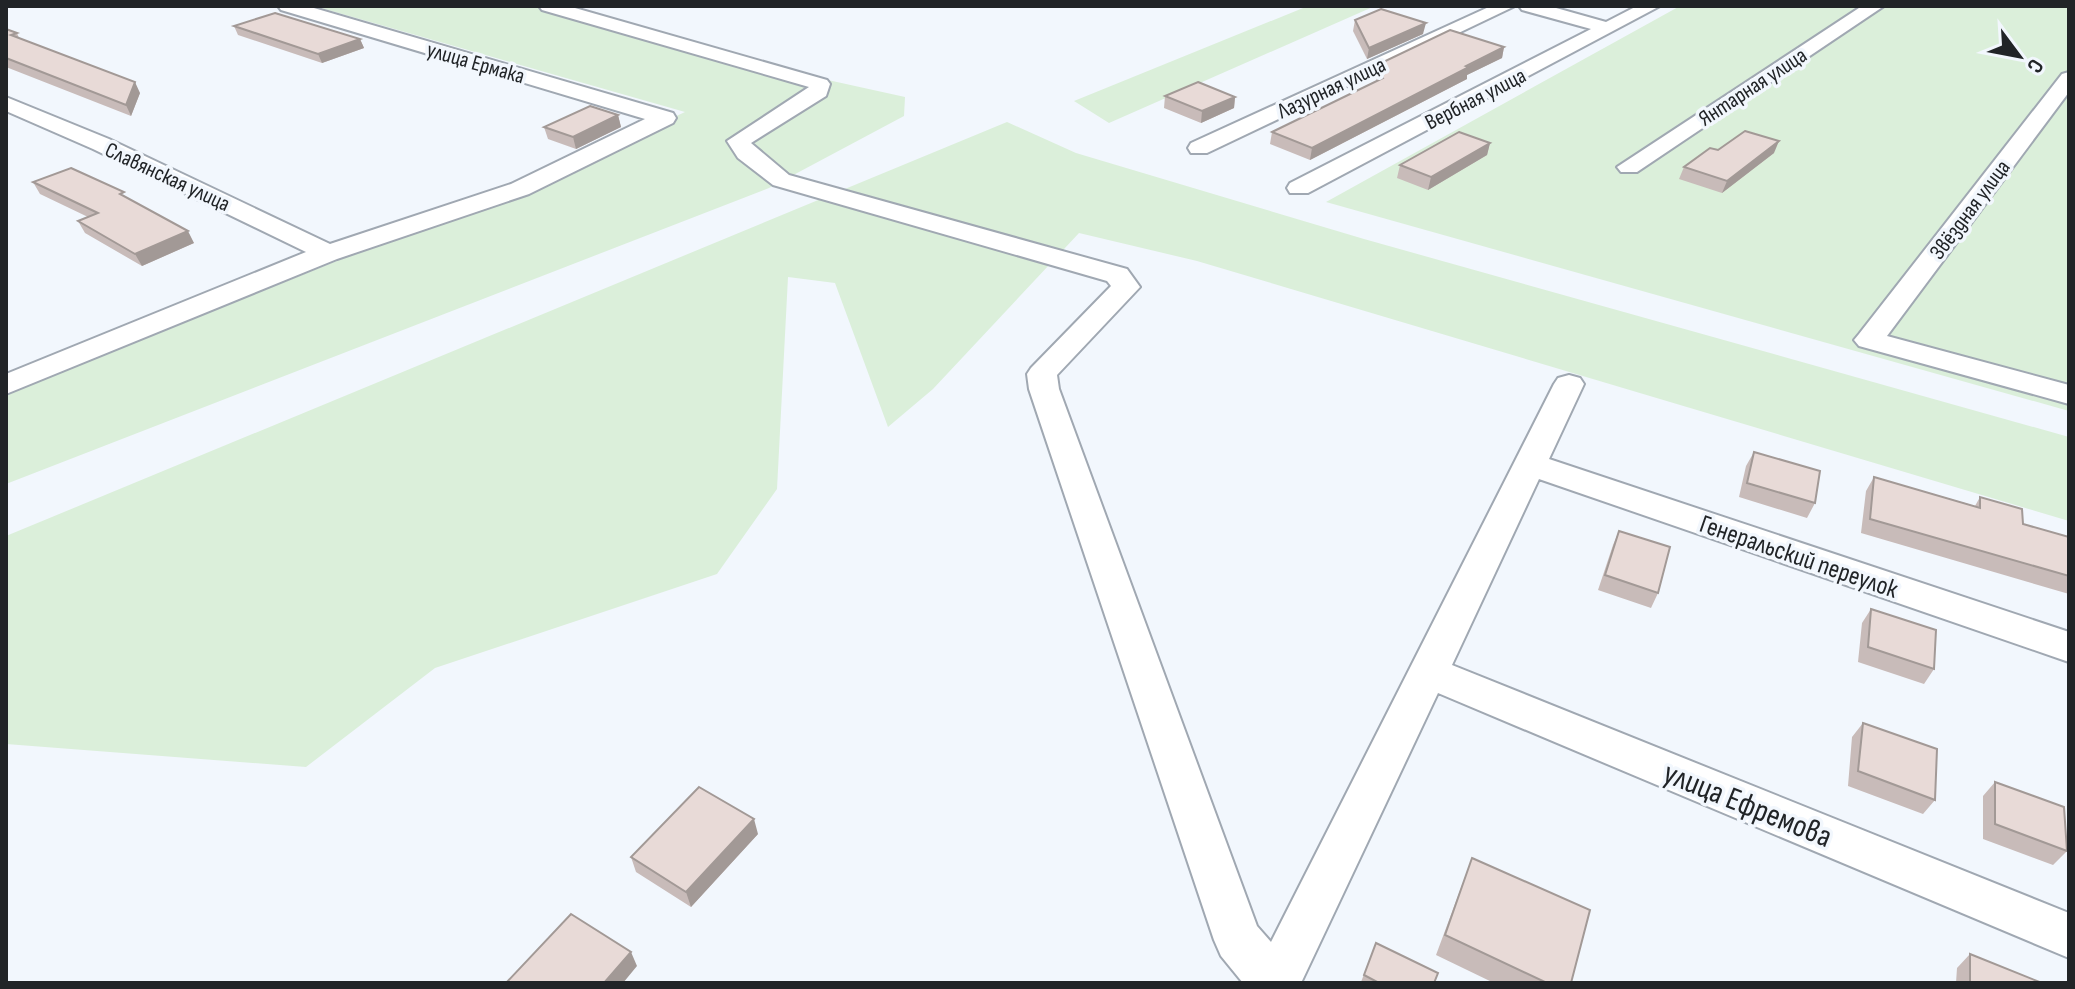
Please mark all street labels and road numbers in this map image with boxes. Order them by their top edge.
street label: улица Ермака [424,37,528,90]
street label: Янтарная улица [1694,42,1812,132]
street label: Лазурная улица [1272,52,1390,126]
street label: Вербная улица [1421,62,1531,136]
street label: Славянская улица [101,137,234,218]
street label: Звёздная улица [1924,155,2016,265]
street label: Генеральский переулок [1695,509,1902,606]
street label: улица Ефремова [1657,754,1837,857]

